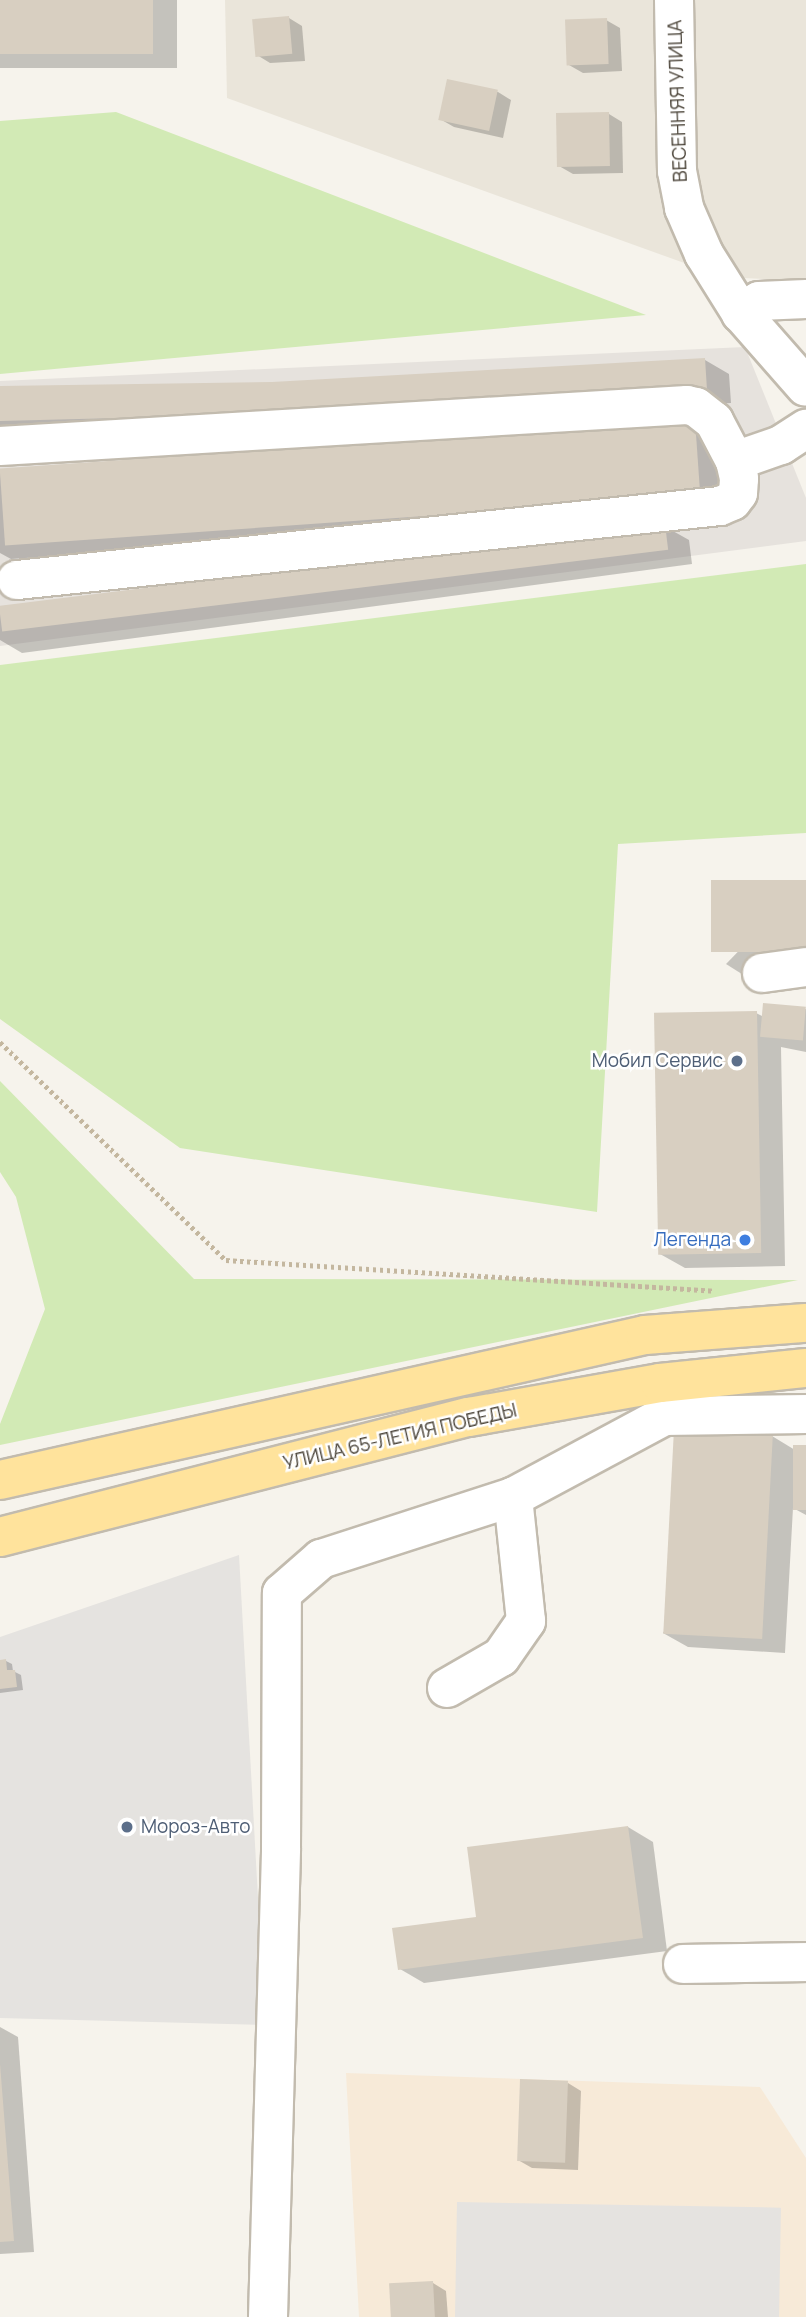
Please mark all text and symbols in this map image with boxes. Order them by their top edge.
street label: ВЕСЕННЯЯ УЛИЦА [664,19,692,183]
place label: Мобил Сервис [592,1050,723,1072]
marker: Мобил Сервис [729,1053,745,1069]
place label: Легенда [654,1229,731,1251]
marker: Легенда [737,1232,753,1248]
street label: УЛИЦА 65-ЛЕТИЯ ПОБЕДЫ [281,1399,519,1475]
place label: Мороз-Авто [141,1816,251,1838]
marker: Мороз-Авто [119,1819,135,1835]

